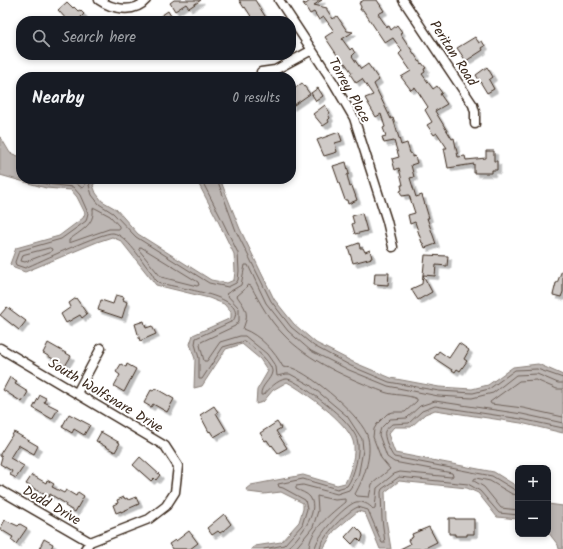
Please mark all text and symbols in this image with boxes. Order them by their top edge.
search box [16,16,296,60]
street label: Peritan Road [424,16,483,92]
text: Search here [62,26,136,50]
icon: search [30,27,52,49]
street label: Torrey Place [322,54,376,128]
text: Nearby [32,85,84,112]
text: 0 results [233,88,280,109]
street label: South Wolfsnare Drive [44,353,168,439]
map controls [515,465,551,537]
button: + [515,465,551,501]
street label: Dodd Drive [18,480,85,532]
button: − [515,501,551,537]

